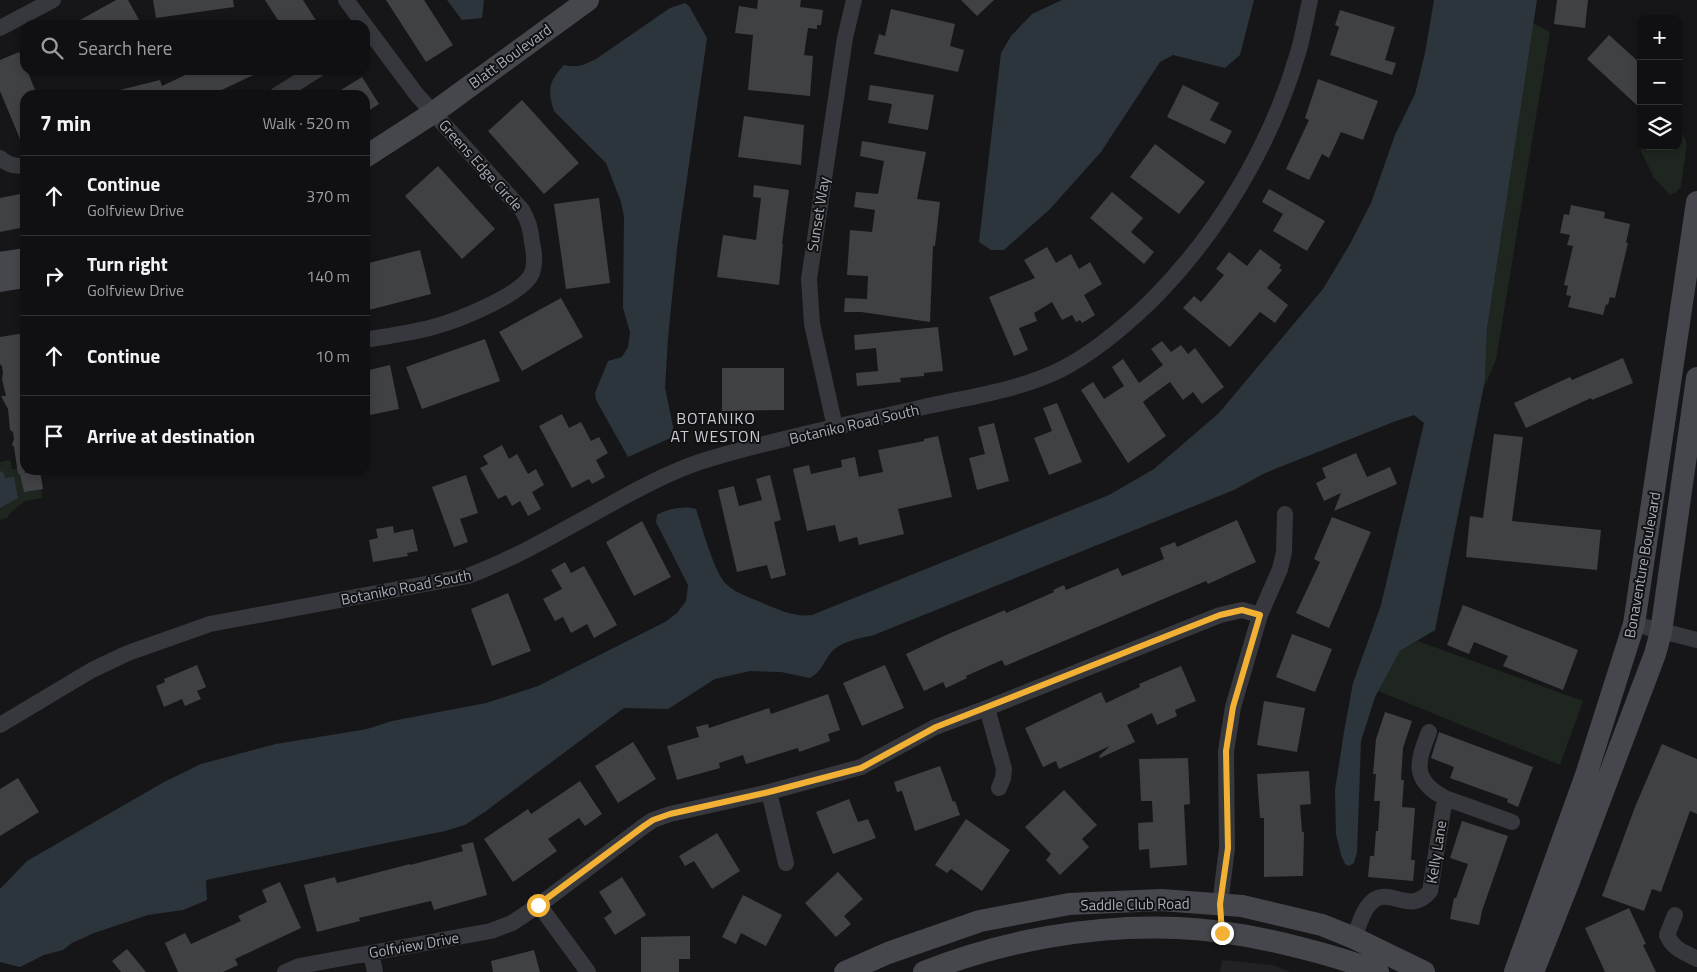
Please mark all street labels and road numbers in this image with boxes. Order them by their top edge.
street label: Blatt Boulevard [464,18,556,94]
street label: Greens Edge Circle [433,114,529,216]
street label: Sunset Way [801,175,835,253]
street label: Botaniko Road South [787,398,921,450]
street label: Bonaventure Boulevard [1618,490,1666,640]
street label: Botaniko Road South [339,563,473,611]
street label: Kelly Lane [1420,819,1452,885]
street label: Saddle Club Road [1080,892,1190,916]
street label: Golfview Drive [367,926,461,964]

